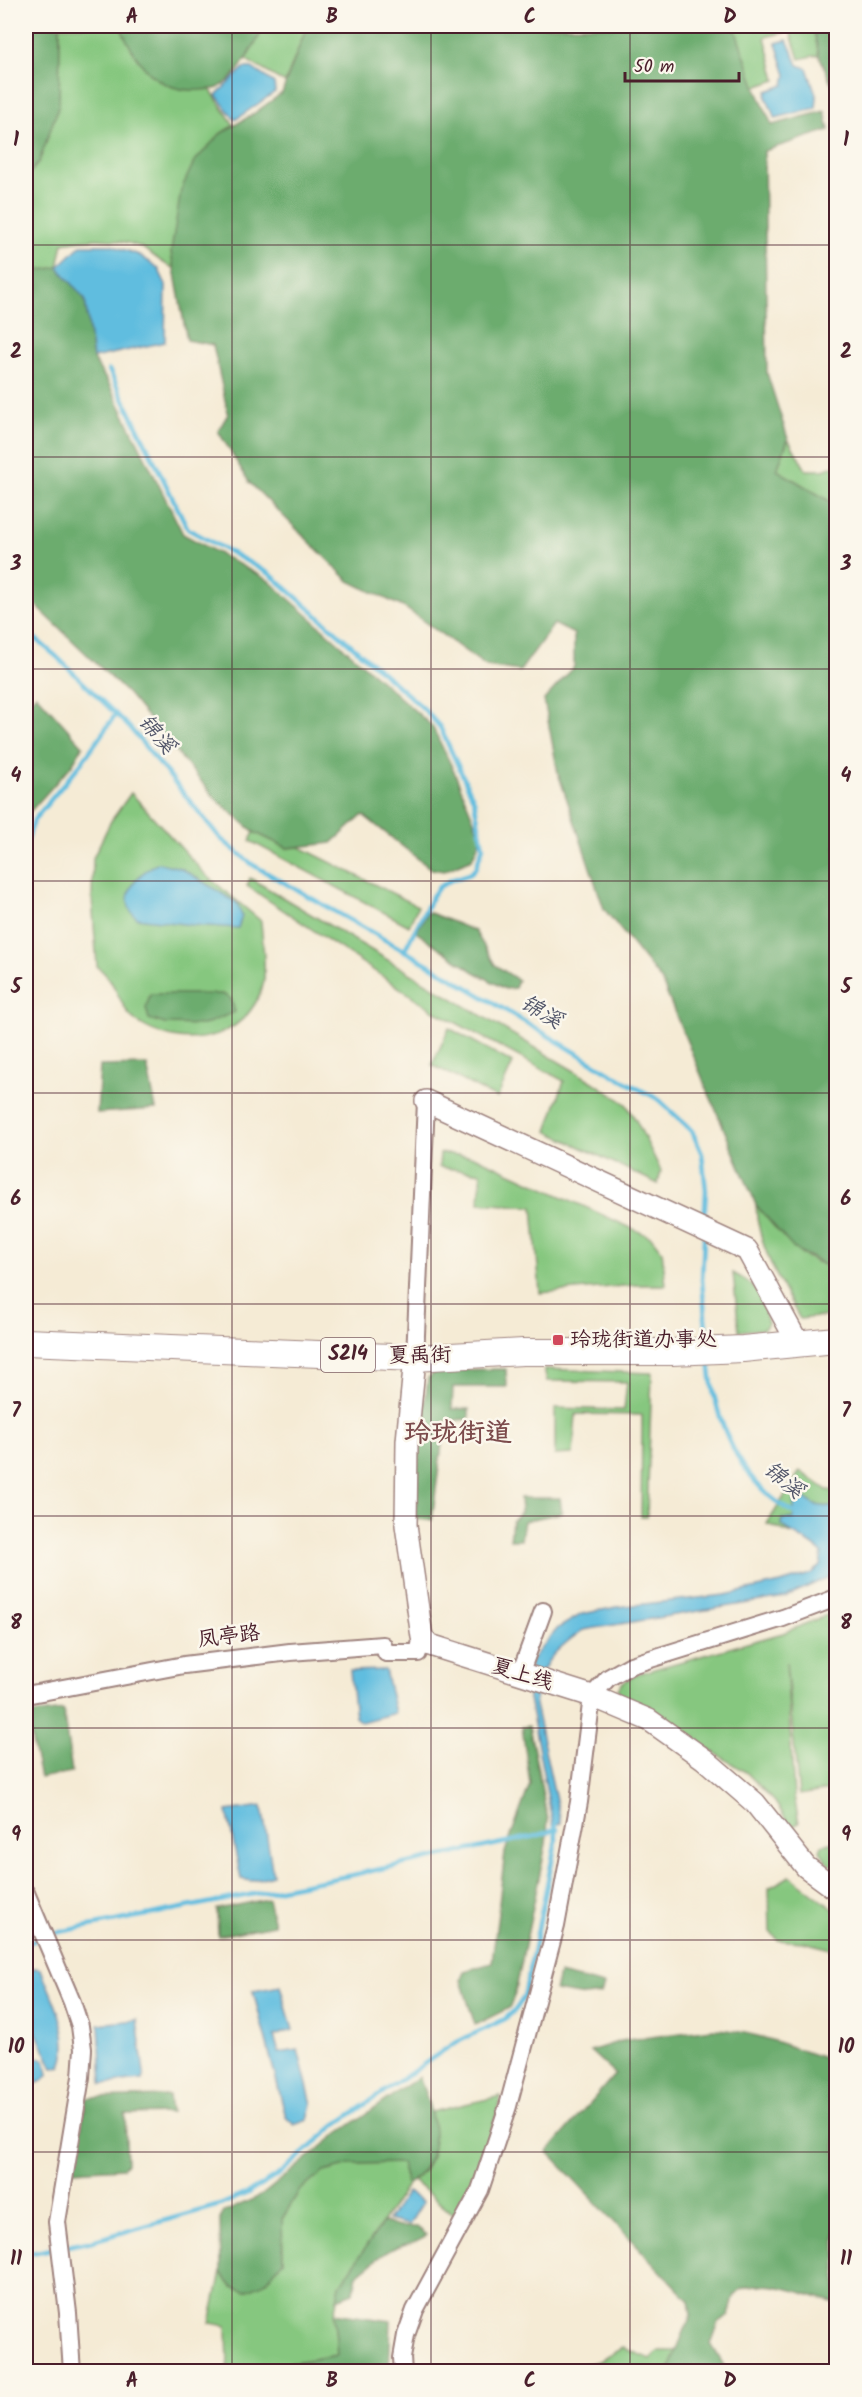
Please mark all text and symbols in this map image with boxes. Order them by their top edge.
text: A [126,2,138,34]
text: B [326,2,338,34]
text: C [524,2,536,34]
text: D [723,2,737,34]
scale bar [625,45,739,83]
text: 50 m [634,53,674,82]
text: 1 [13,125,19,157]
text: 1 [843,125,849,157]
text: 2 [10,337,22,369]
text: 2 [840,337,852,369]
text: 3 [10,549,22,581]
text: 3 [840,549,852,581]
water label: 锦溪 [128,707,184,764]
text: 4 [11,761,22,793]
text: 4 [841,761,852,793]
text: 5 [10,972,23,1004]
text: 5 [840,972,853,1004]
water label: 锦溪 [513,987,570,1040]
text: 6 [11,1184,22,1216]
text: 6 [841,1184,852,1216]
place label: 玲珑街道办事处 [570,1324,717,1357]
marker: 玲珑街道办事处 [551,1333,565,1347]
road number: S214 [321,1338,375,1372]
street label: 夏禹街 [388,1339,452,1373]
text: 7 [11,1396,21,1428]
text: 7 [841,1396,851,1428]
district label: 玲珑街道 [404,1412,512,1455]
water label: 锦溪 [755,1454,812,1509]
text: 8 [10,1608,22,1640]
text: 8 [840,1608,852,1640]
street label: 凤亭路 [196,1617,262,1657]
street label: 夏上线 [487,1650,557,1700]
text: 9 [11,1820,21,1852]
text: 9 [841,1820,851,1852]
text: 10 [8,2032,25,2064]
text: 10 [838,2032,855,2064]
text: 11 [10,2244,22,2276]
text: 11 [840,2244,852,2276]
text: A [126,2366,138,2397]
text: B [326,2366,338,2397]
text: C [524,2366,536,2397]
text: D [723,2366,737,2397]

